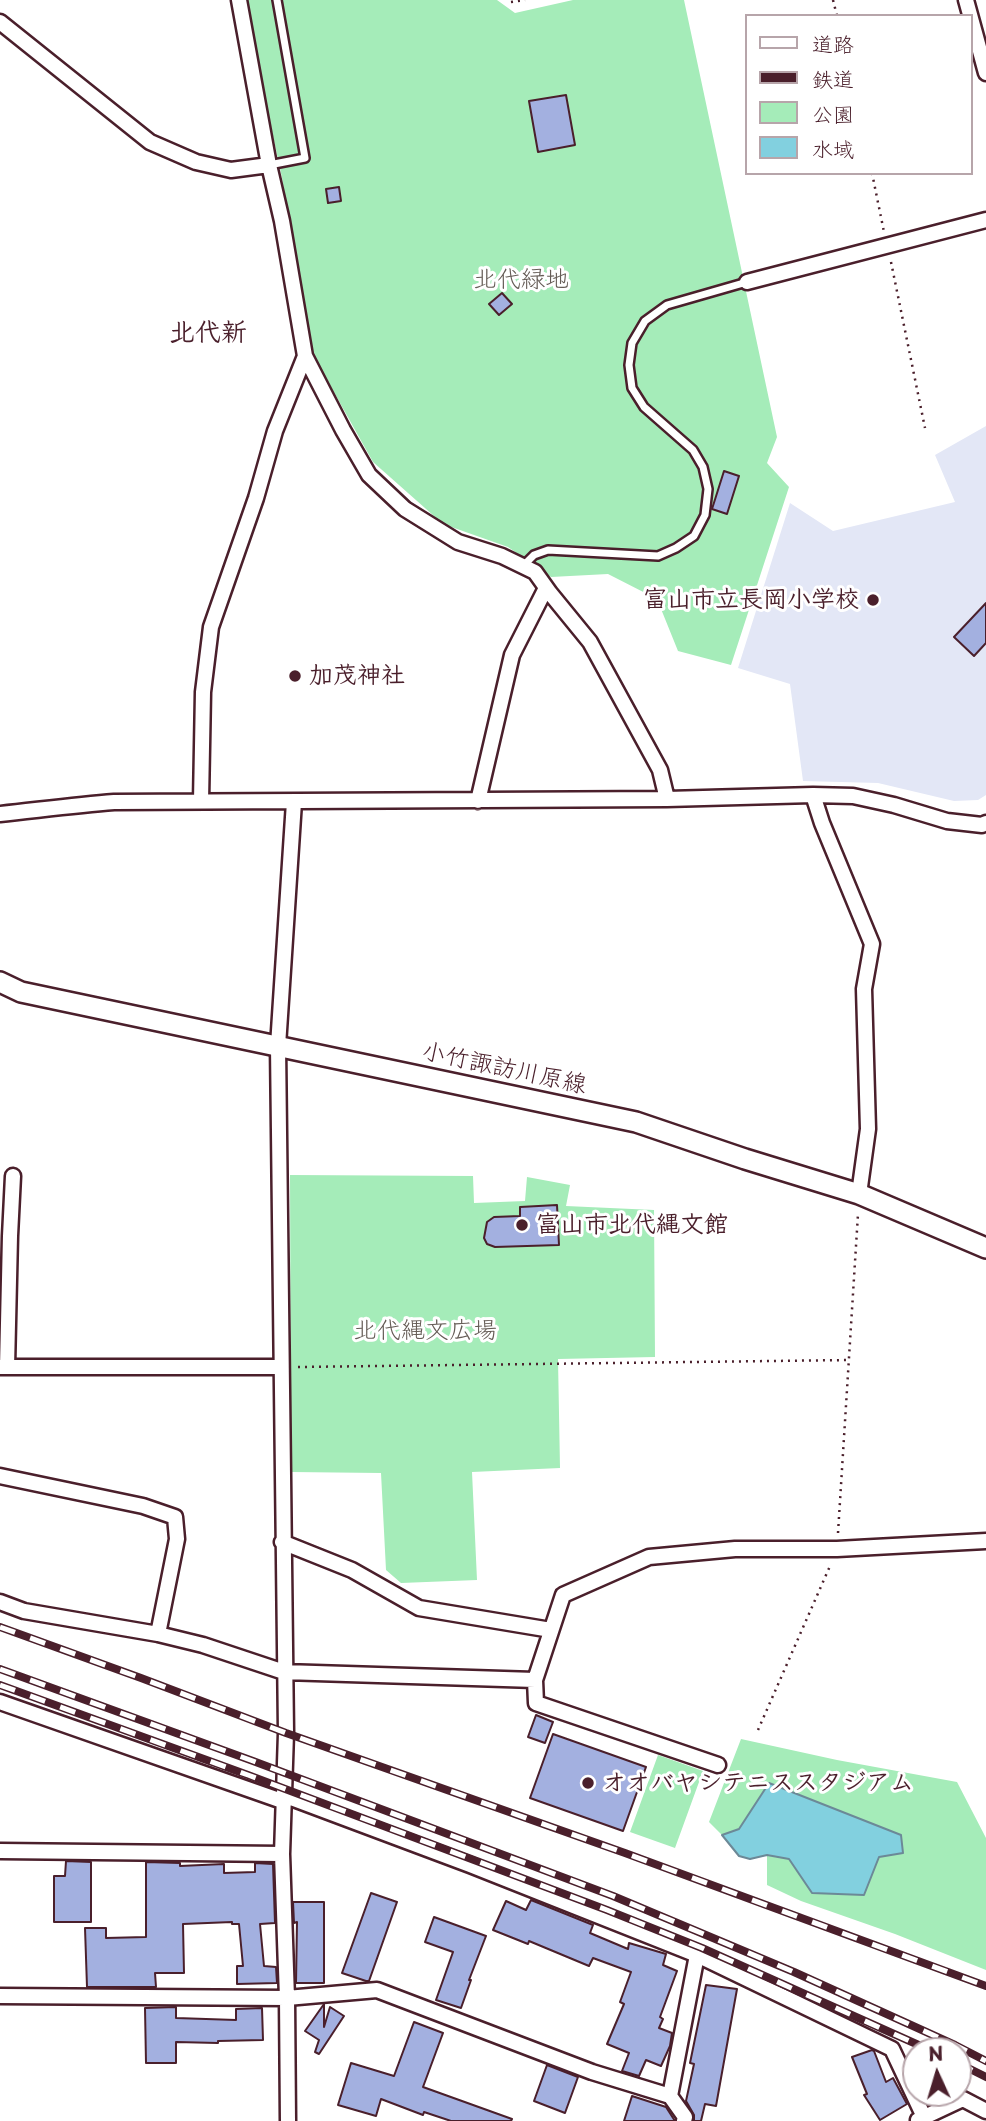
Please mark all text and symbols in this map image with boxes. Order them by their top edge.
legend [744,14,972,175]
text: 道路 [812,27,854,59]
text: 鉄道 [812,62,854,94]
text: 公園 [812,97,854,129]
text: 水域 [812,132,854,164]
park label: 北代緑地 [473,266,569,294]
district label: 北代新 [169,318,247,350]
place label: 富山市立長岡小学校 [643,586,859,614]
marker: 富山市立長岡小学校 [865,592,881,608]
place label: 加茂神社 [309,662,405,690]
marker: 加茂神社 [287,668,303,684]
street label: 小竹諏訪川原線 [419,1037,589,1101]
place label: 富山市北代縄文館 [536,1211,728,1239]
marker: 富山市北代縄文館 [514,1217,530,1233]
park label: 北代縄文広場 [353,1317,497,1345]
place label: オオバヤシテニススタジアム [602,1769,914,1797]
marker: オオバヤシテニススタジアム [580,1775,596,1791]
north arrow [902,2037,972,2107]
text: N [927,2039,944,2068]

